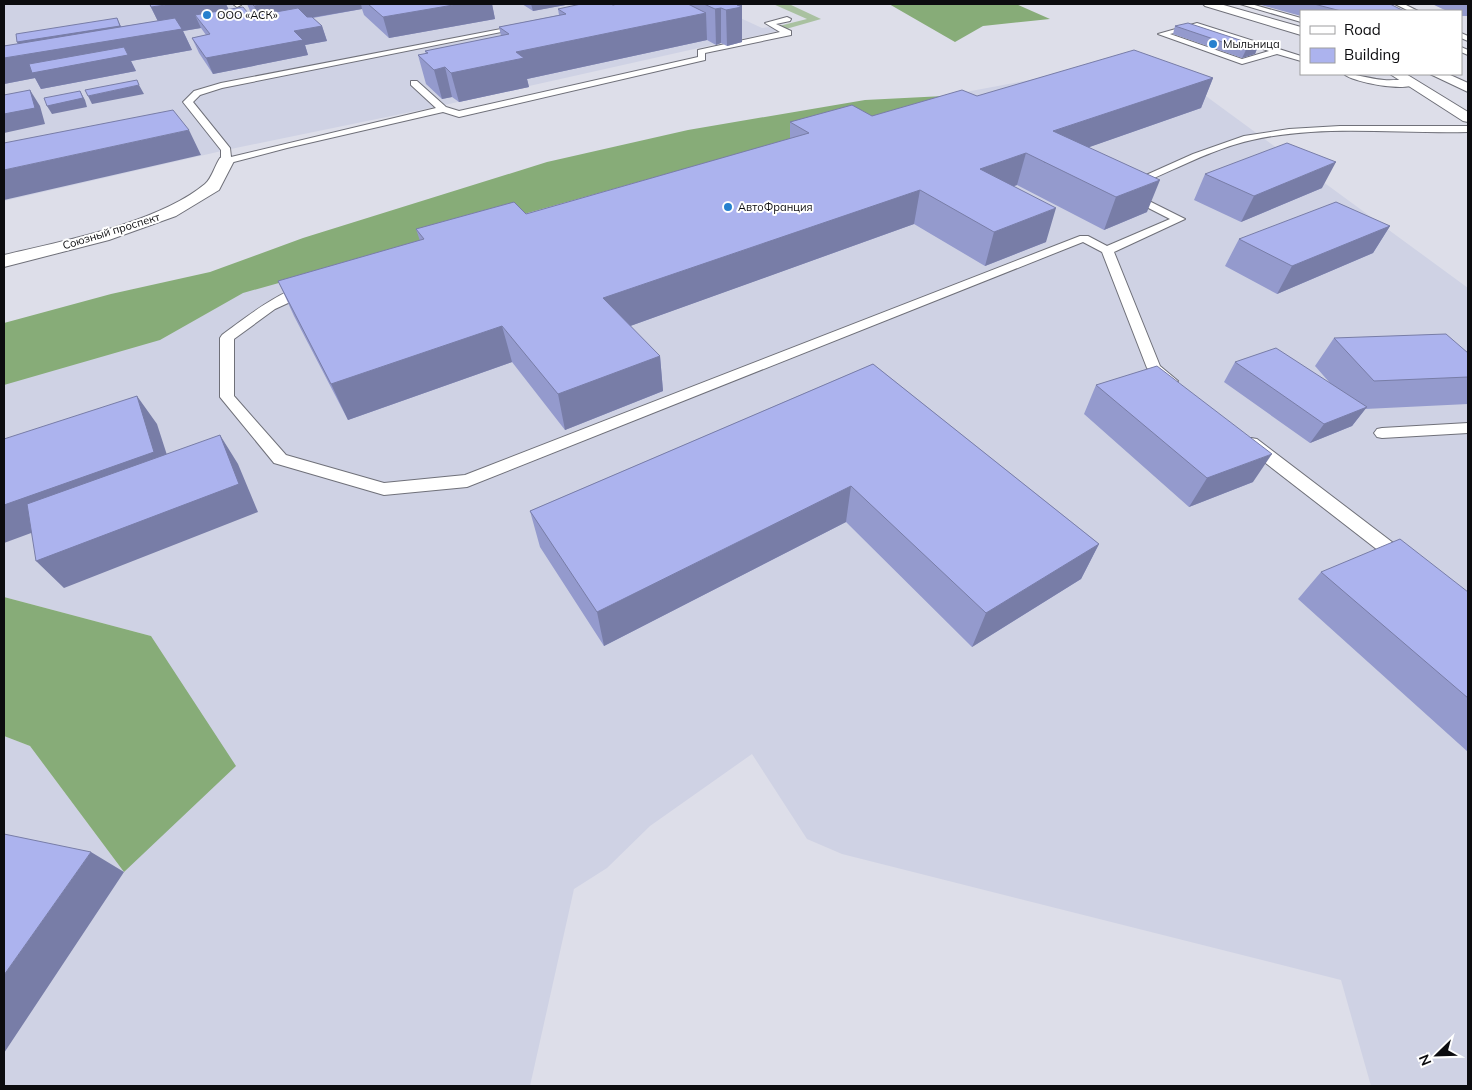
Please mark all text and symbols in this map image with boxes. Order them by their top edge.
place label: ООО «АСК» [217,8,278,22]
marker: ООО «АСК» [201,9,213,21]
legend [1300,10,1462,75]
text: Road [1344,20,1381,39]
place label: Мыльница [1223,37,1280,51]
marker: Мыльница [1207,38,1219,50]
text: Building [1344,45,1400,64]
place label: АвтоФранция [738,200,813,214]
marker: АвтоФранция [722,201,734,213]
street label: Союзный проспект [61,210,161,252]
north arrow [1412,1030,1462,1080]
text: N [1415,1052,1435,1068]

